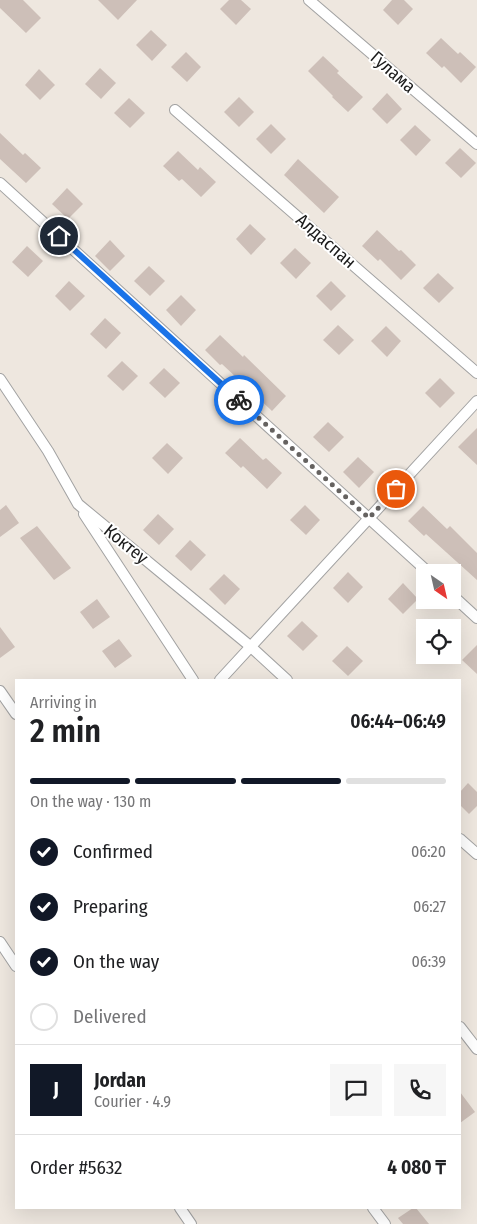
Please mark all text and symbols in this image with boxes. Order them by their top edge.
street label: Гулама [366,46,420,98]
street label: Алдаспан [292,209,360,273]
pin [38,215,80,257]
icon: home [45,222,73,250]
courier [214,375,264,425]
icon: bike [225,386,253,414]
pin [375,468,417,510]
icon: bag [382,475,410,503]
street label: Коктеу [99,519,153,569]
north arrow [416,564,461,609]
map controls [416,564,461,664]
button: locate [416,619,461,664]
text: Arriving in [30,693,97,712]
text: 06:44–06:49 [350,710,446,733]
text: 2 min [30,712,101,750]
text: On the way · 130 m [30,792,151,811]
icon: check [30,838,58,866]
text: Confirmed [73,840,153,863]
text: 06:20 [411,842,446,861]
icon: check [30,893,58,921]
text: Preparing [73,895,148,918]
text: 06:27 [413,897,446,916]
icon: check [30,948,58,976]
text: On the way [73,950,159,973]
text: 06:39 [411,952,446,971]
text: Delivered [73,1005,147,1028]
button: chat [330,1064,382,1116]
button: phone [394,1064,446,1116]
text: Jordan [94,1069,146,1092]
text: J [53,1078,59,1101]
text: Courier · 4.9 [94,1092,171,1111]
text: Order #5632 [30,1156,122,1179]
text: 4 080 ₸ [387,1156,446,1179]

